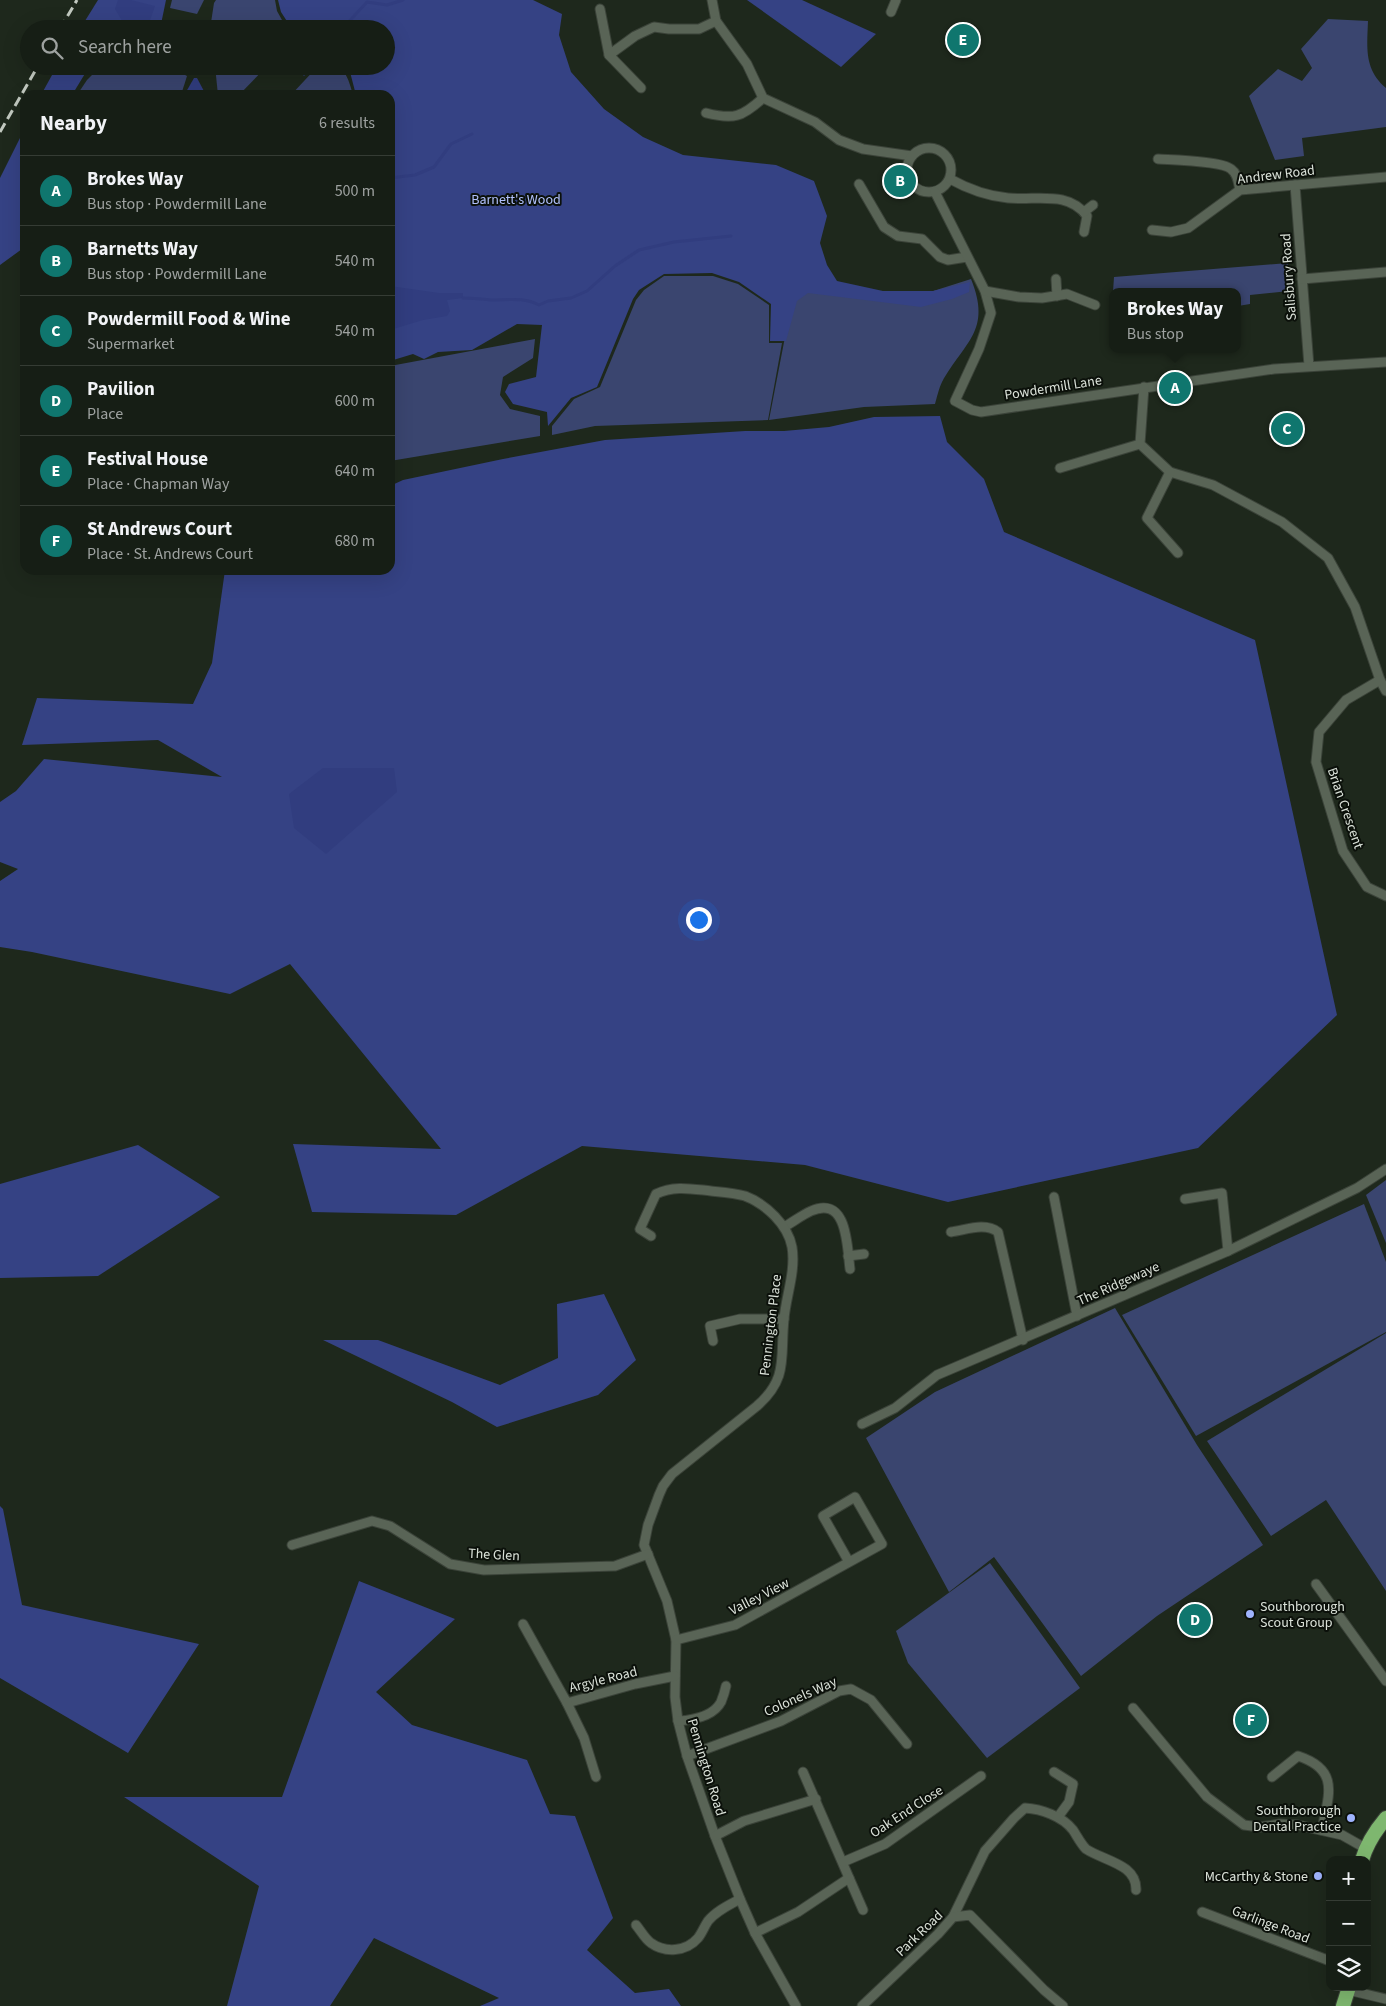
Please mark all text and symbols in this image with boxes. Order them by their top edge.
search box [20,20,395,75]
pin: E [947,21,979,59]
icon: search [38,34,66,62]
text: Search here [78,34,172,61]
text: Nearby [40,108,107,138]
text: 6 results [319,112,375,134]
street label: Andrew Road [1236,160,1316,190]
pin: B [884,162,916,200]
text: Brokes Way [87,166,184,193]
text: A [51,180,61,202]
text: 500 m [335,180,375,202]
park label: Barnett's Wood [471,190,561,210]
text: Bus stop · Powdermill Lane [87,193,267,215]
street label: Salisbury Road [1276,233,1302,321]
text: Barnetts Way [87,236,198,263]
text: B [51,250,61,272]
text: 540 m [335,250,375,272]
text: Bus stop · Powdermill Lane [87,263,267,285]
popup [1109,288,1241,353]
text: Brokes Way [1127,296,1223,323]
text: Powdermill Food & Wine [87,306,291,333]
text: C [51,320,61,342]
text: 540 m [335,320,375,342]
text: Bus stop [1127,323,1184,345]
text: Supermarket [87,333,174,355]
pin: A [1159,369,1191,407]
street label: Powdermill Lane [1003,370,1103,406]
text: Pavilion [87,376,155,403]
text: D [51,390,61,412]
text: 600 m [335,390,375,412]
text: Place [87,403,123,425]
pin: C [1271,410,1303,448]
text: Festival House [87,446,208,473]
text: E [52,460,60,482]
text: 640 m [335,460,375,482]
text: Place · Chapman Way [87,473,229,495]
text: St Andrews Court [87,516,232,543]
text: F [52,530,60,552]
text: 680 m [335,530,375,552]
text: Place · St. Andrews Court [87,543,253,565]
street label: Brian Crescent [1322,765,1368,852]
your location [686,907,712,933]
street label: The Ridgewaye [1074,1257,1163,1311]
street label: Pennington Place [755,1273,787,1377]
street label: The Glen [468,1544,520,1566]
street label: Valley View [726,1573,793,1621]
place label: Southborough Scout Group [1260,1597,1345,1633]
pin: D [1179,1601,1211,1639]
marker: Southborough Scout Group [1244,1608,1256,1620]
street label: Argyle Road [567,1662,639,1698]
street label: Colonels Way [761,1672,840,1722]
pin: F [1235,1701,1267,1739]
street label: Pennington Road [682,1716,730,1818]
street label: Oak End Close [866,1781,947,1843]
place label: Southborough Dental Practice [1253,1801,1341,1837]
marker: Southborough Dental Practice [1345,1812,1357,1824]
map controls [1326,1856,1371,1991]
button: + [1326,1856,1371,1901]
place label: McCarthy & Stone [1205,1867,1308,1887]
marker: McCarthy & Stone [1312,1870,1324,1882]
street label: Garlinge Road [1229,1901,1312,1949]
button: − [1326,1901,1371,1946]
street label: Park Road [892,1906,948,1961]
button: layers [1326,1946,1371,1991]

